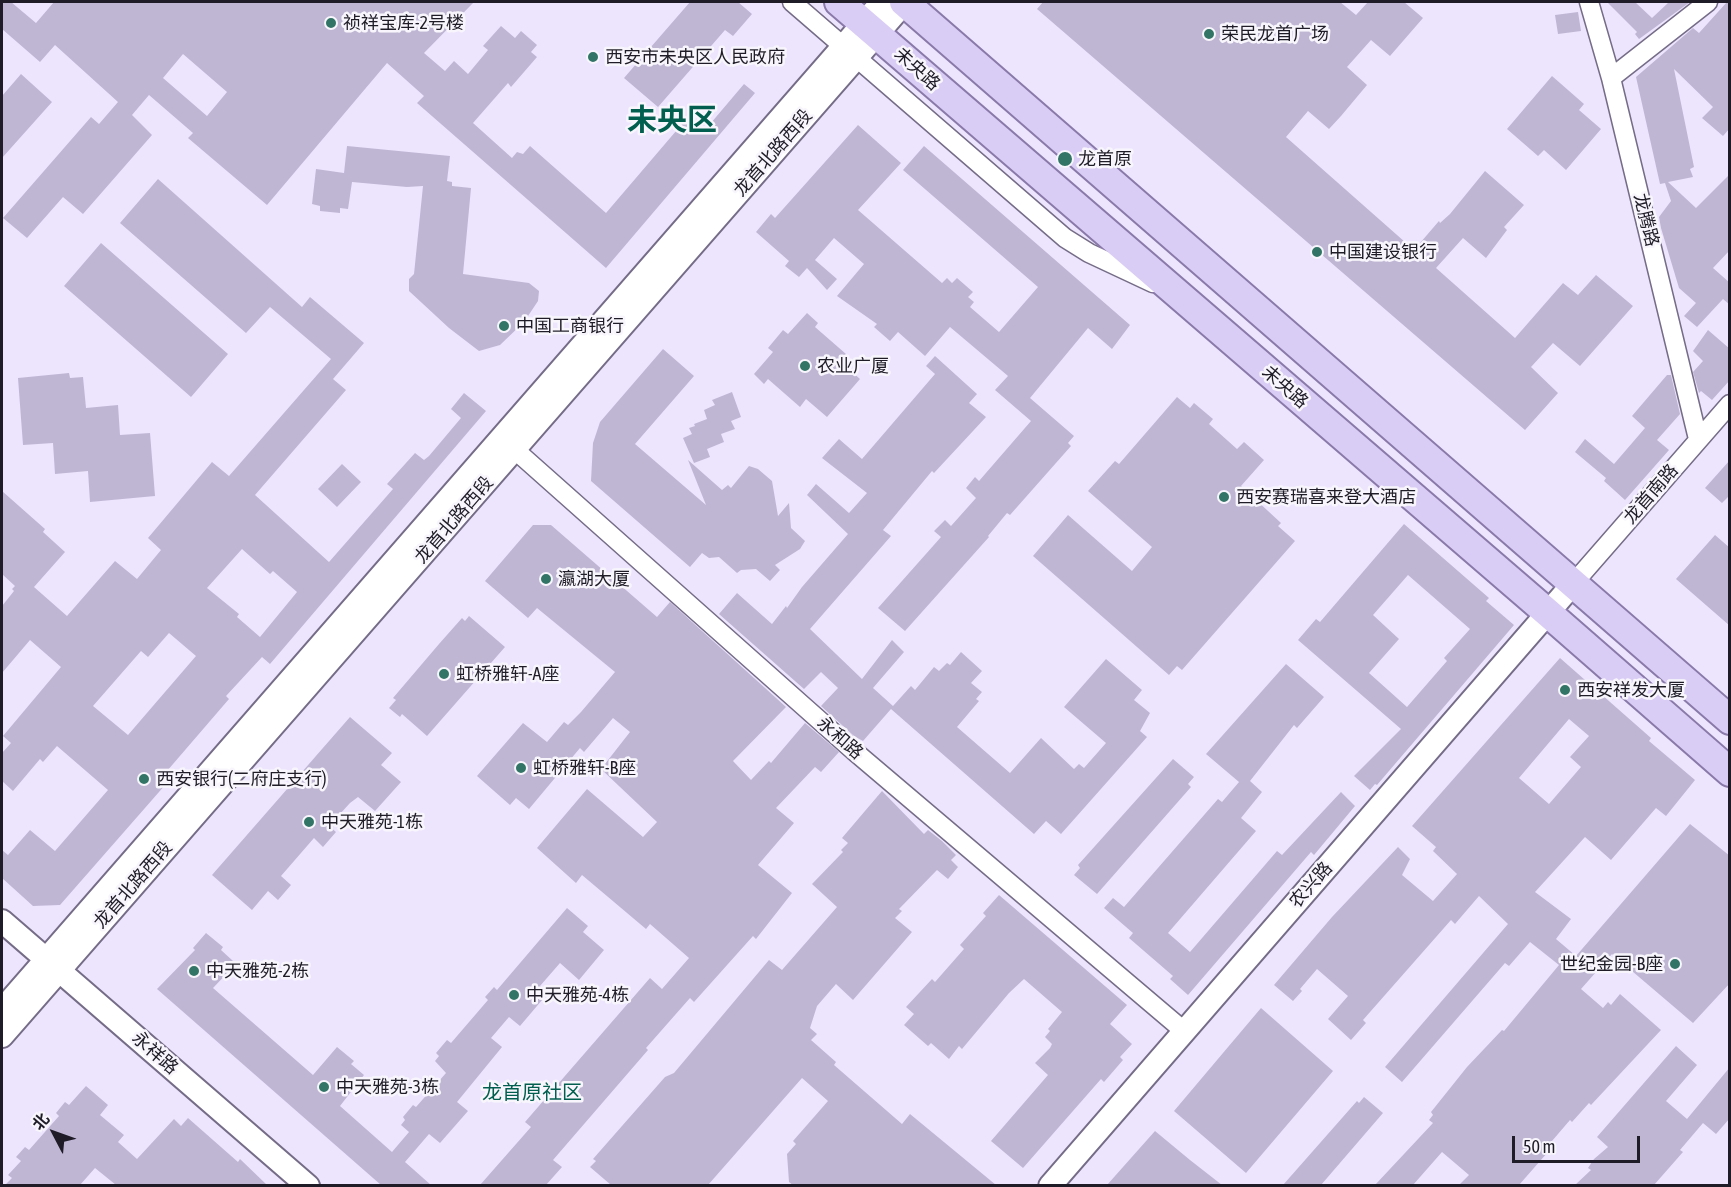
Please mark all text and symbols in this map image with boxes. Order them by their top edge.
place label: 祯祥宝库-2号楼 [343,12,464,34]
marker: 祯祥宝库-2号楼 [324,16,338,30]
place label: 荣民龙首广场 [1221,23,1329,45]
marker: 荣民龙首广场 [1202,27,1216,41]
street label: 未央路 [890,43,944,95]
place label: 西安市未央区人民政府 [605,46,785,68]
marker: 西安市未央区人民政府 [586,50,600,64]
district label: 未央区 [627,103,717,139]
street label: 龙首北路西段 [729,105,817,201]
place label: 龙首原 [1078,148,1132,170]
marker: 龙首原 [1056,150,1074,168]
street label: 龙腾路 [1629,191,1663,249]
place label: 中国建设银行 [1329,241,1437,263]
marker: 中国建设银行 [1310,245,1324,259]
place label: 中国工商银行 [516,315,624,337]
marker: 中国工商银行 [497,319,511,333]
place label: 农业广厦 [817,355,889,377]
marker: 农业广厦 [798,359,812,373]
street label: 未央路 [1258,361,1312,413]
street label: 龙首南路 [1619,460,1683,528]
street label: 龙首北路西段 [410,472,498,568]
place label: 西安赛瑞喜来登大酒店 [1236,486,1416,508]
marker: 西安赛瑞喜来登大酒店 [1217,490,1231,504]
place label: 瀛湖大厦 [558,568,630,590]
marker: 瀛湖大厦 [539,572,553,586]
place label: 虹桥雅轩-A座 [456,663,559,685]
marker: 虹桥雅轩-A座 [437,667,451,681]
place label: 西安祥发大厦 [1577,679,1685,701]
marker: 西安祥发大厦 [1558,683,1572,697]
street label: 永和路 [813,712,867,764]
place label: 虹桥雅轩-B座 [533,757,636,779]
marker: 虹桥雅轩-B座 [514,761,528,775]
place label: 西安银行(二府庄支行) [156,768,327,790]
marker: 西安银行(二府庄支行) [137,772,151,786]
place label: 中天雅苑-1栋 [321,811,423,833]
marker: 中天雅苑-1栋 [302,815,316,829]
street label: 龙首北路西段 [89,837,177,933]
street label: 农兴路 [1285,858,1337,912]
place label: 世纪金园-B座 [1560,953,1663,975]
marker: 世纪金园-B座 [1668,957,1682,971]
place label: 中天雅苑-2栋 [206,960,309,982]
marker: 中天雅苑-2栋 [187,964,201,978]
place label: 中天雅苑-4栋 [526,984,629,1006]
marker: 中天雅苑-4栋 [507,988,521,1002]
street label: 永祥路 [128,1027,182,1079]
place label: 中天雅苑-3栋 [336,1076,439,1098]
marker: 中天雅苑-3栋 [317,1080,331,1094]
district label: 龙首原社区 [482,1081,582,1105]
north arrow [24,1103,84,1163]
text: 北 [28,1109,52,1133]
scale bar [1515,1124,1642,1162]
text: 50 m [1523,1136,1555,1157]

